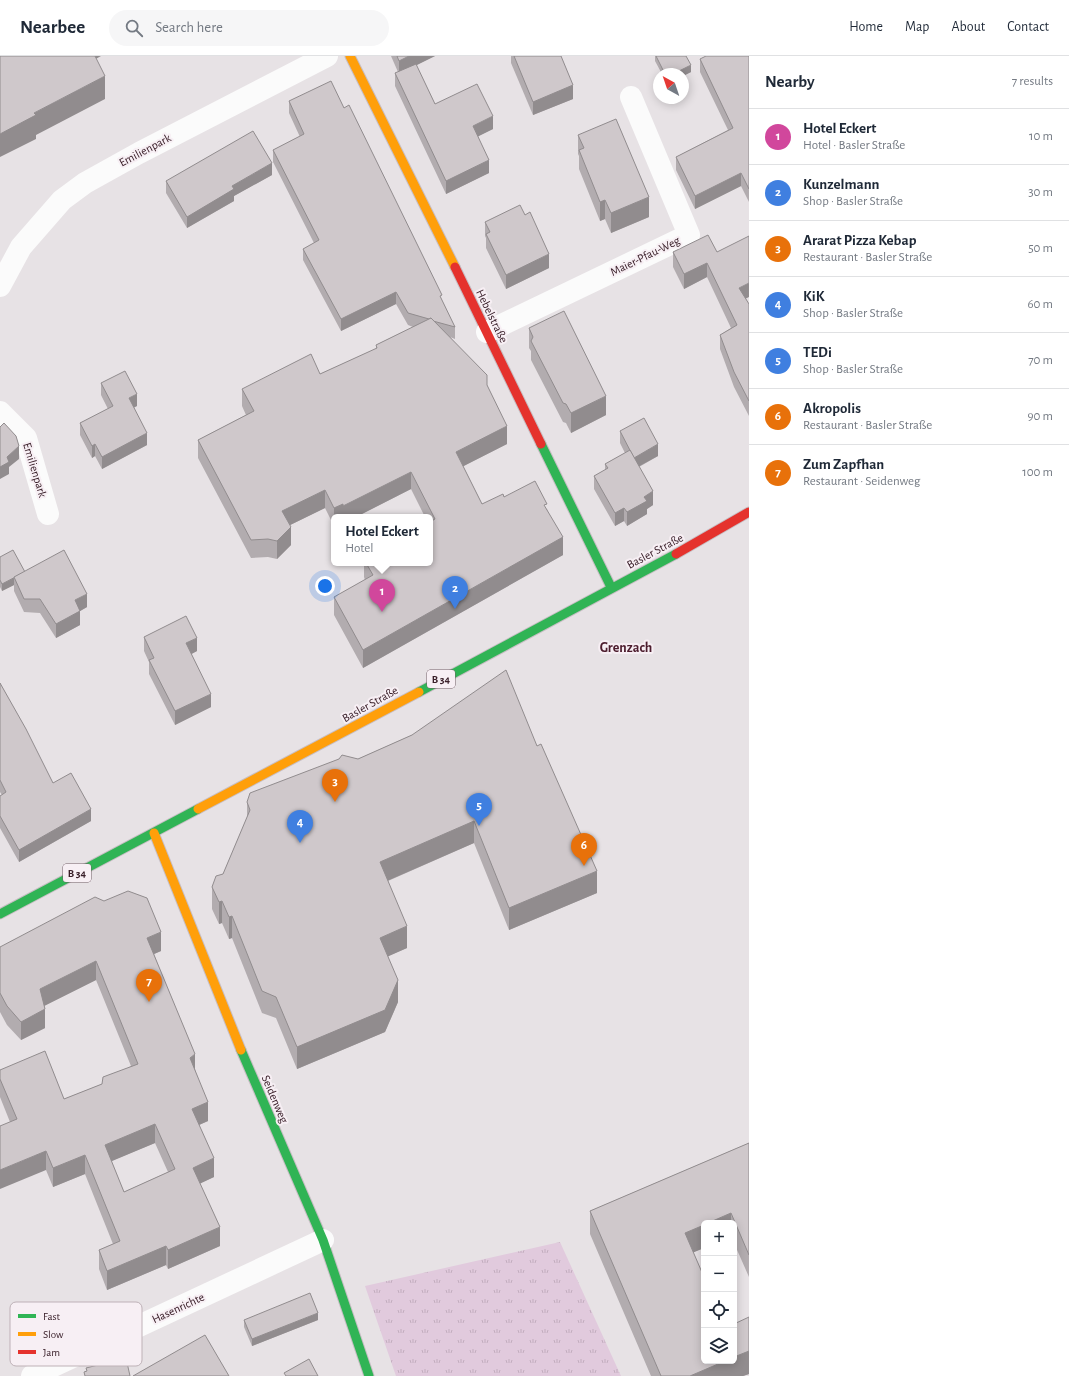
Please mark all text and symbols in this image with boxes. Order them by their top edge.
search box [109,10,389,46]
icon: search [123,17,145,39]
text: Nearbee [20,18,85,37]
text: Search here [155,20,223,35]
text: Home [849,20,883,34]
text: Map [905,20,929,34]
text: About [951,20,985,34]
text: Contact [1007,20,1049,34]
north arrow [653,68,689,104]
text: Nearby [765,73,815,90]
text: 7 results [1012,75,1053,88]
text: Hotel Eckert [803,121,876,136]
text: 1 [776,130,780,143]
text: 10 m [1029,130,1053,143]
street label: Emilienpark [117,131,173,169]
text: Hotel · Basler Straße [803,139,905,152]
text: Kunzelmann [803,177,879,192]
text: 2 [775,186,781,199]
text: 30 m [1028,186,1053,199]
text: Shop · Basler Straße [803,195,903,208]
text: Ararat Pizza Kebap [803,233,916,248]
street label: Maier-Pfau-Weg [608,234,682,278]
text: 3 [775,242,781,255]
text: 50 m [1028,242,1053,255]
text: Restaurant · Basler Straße [803,251,932,264]
street label: Hebelstraße [474,287,510,345]
text: KiK [803,289,824,304]
text: 4 [775,298,781,311]
text: 60 m [1027,298,1053,311]
text: Shop · Basler Straße [803,307,903,320]
text: TEDi [803,345,832,360]
text: 5 [775,354,781,367]
text: 70 m [1028,354,1053,367]
text: Shop · Basler Straße [803,363,903,376]
text: Akropolis [803,401,861,416]
text: 6 [775,410,781,423]
text: 90 m [1027,410,1053,423]
text: Restaurant · Basler Straße [803,419,932,432]
street label: Emilienpark [21,441,49,499]
text: Zum Zapfhan [803,457,884,472]
text: 7 [775,466,781,479]
text: 100 m [1022,466,1053,479]
text: Restaurant · Seidenweg [803,475,920,488]
popup [331,514,433,566]
text: Hotel Eckert [345,524,419,539]
street label: Basler Straße [625,531,685,571]
text: Hotel [345,542,373,555]
your location [315,576,335,596]
pin: 2 [442,576,468,609]
pin: 1 [369,579,395,612]
district label: Grenzach [600,641,652,655]
road number: B 34 [427,670,455,688]
street label: Basler Straße [340,684,400,724]
pin: 3 [322,769,348,802]
pin: 5 [466,793,492,826]
pin: 4 [287,810,313,843]
pin: 6 [571,833,597,866]
road number: B 34 [63,864,91,882]
pin: 7 [136,969,162,1002]
street label: Seidenweg [260,1073,290,1125]
map controls [701,1220,737,1364]
button: + [701,1220,737,1256]
button: − [701,1256,737,1292]
street label: Hasenrichte [150,1291,206,1325]
button: locate [701,1292,737,1328]
legend [10,1302,142,1366]
text: Fast [43,1311,61,1322]
button: layers [701,1328,737,1364]
text: Slow [43,1329,64,1340]
text: Jam [43,1347,60,1358]

